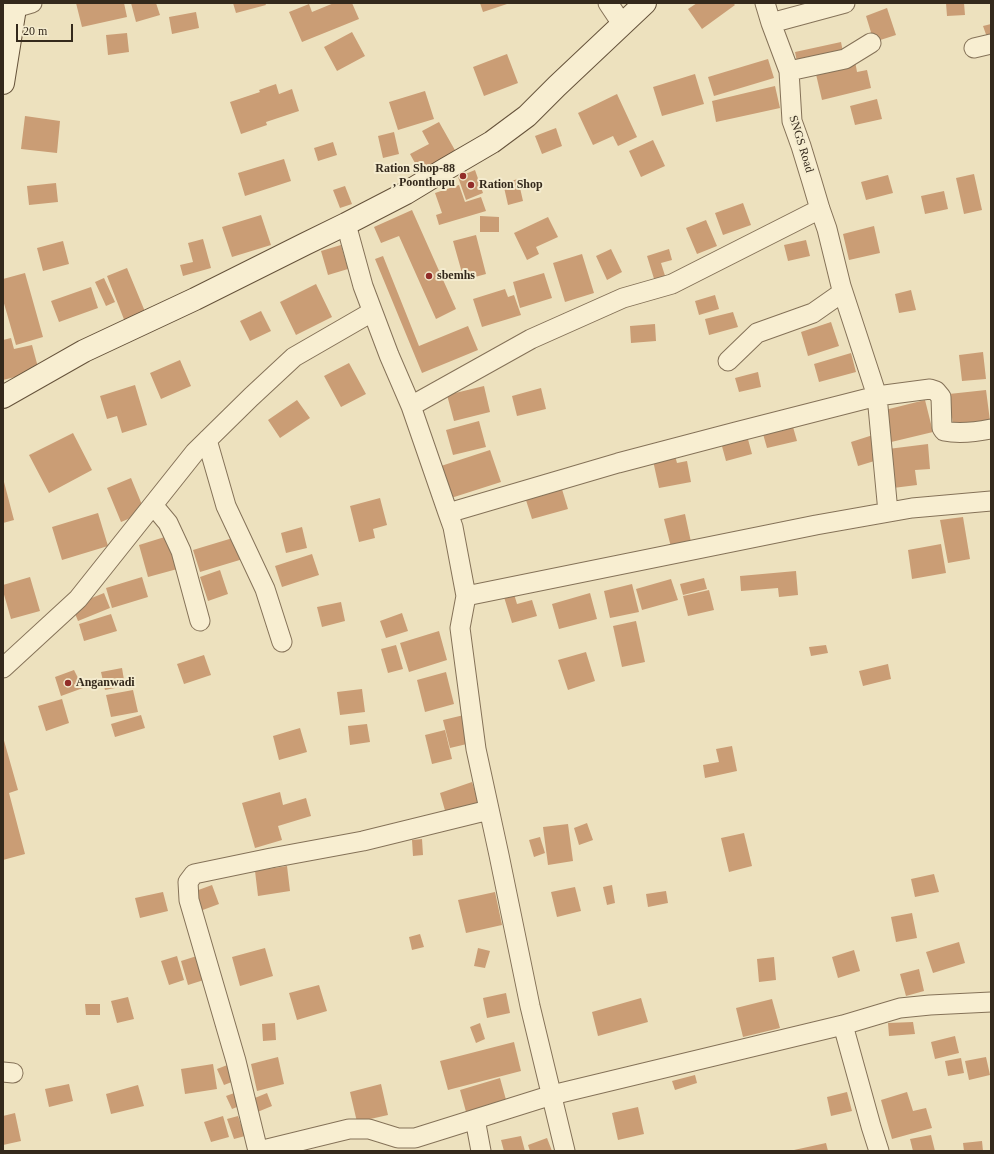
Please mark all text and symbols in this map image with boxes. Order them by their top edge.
scale bar [18,16,75,42]
text: 20 m [23,24,47,38]
street label: SNGS Road [785,114,817,174]
place label: Ration Shop-88 , Poonthopu [375,162,455,190]
marker: Ration Shop-88 , Poonthopu [458,171,468,181]
place label: Ration Shop [479,178,543,192]
marker: Ration Shop [466,180,476,190]
place label: sbemhs [437,269,475,283]
marker: sbemhs [424,271,434,281]
place label: Anganwadi [76,676,135,690]
marker: Anganwadi [63,678,73,688]

